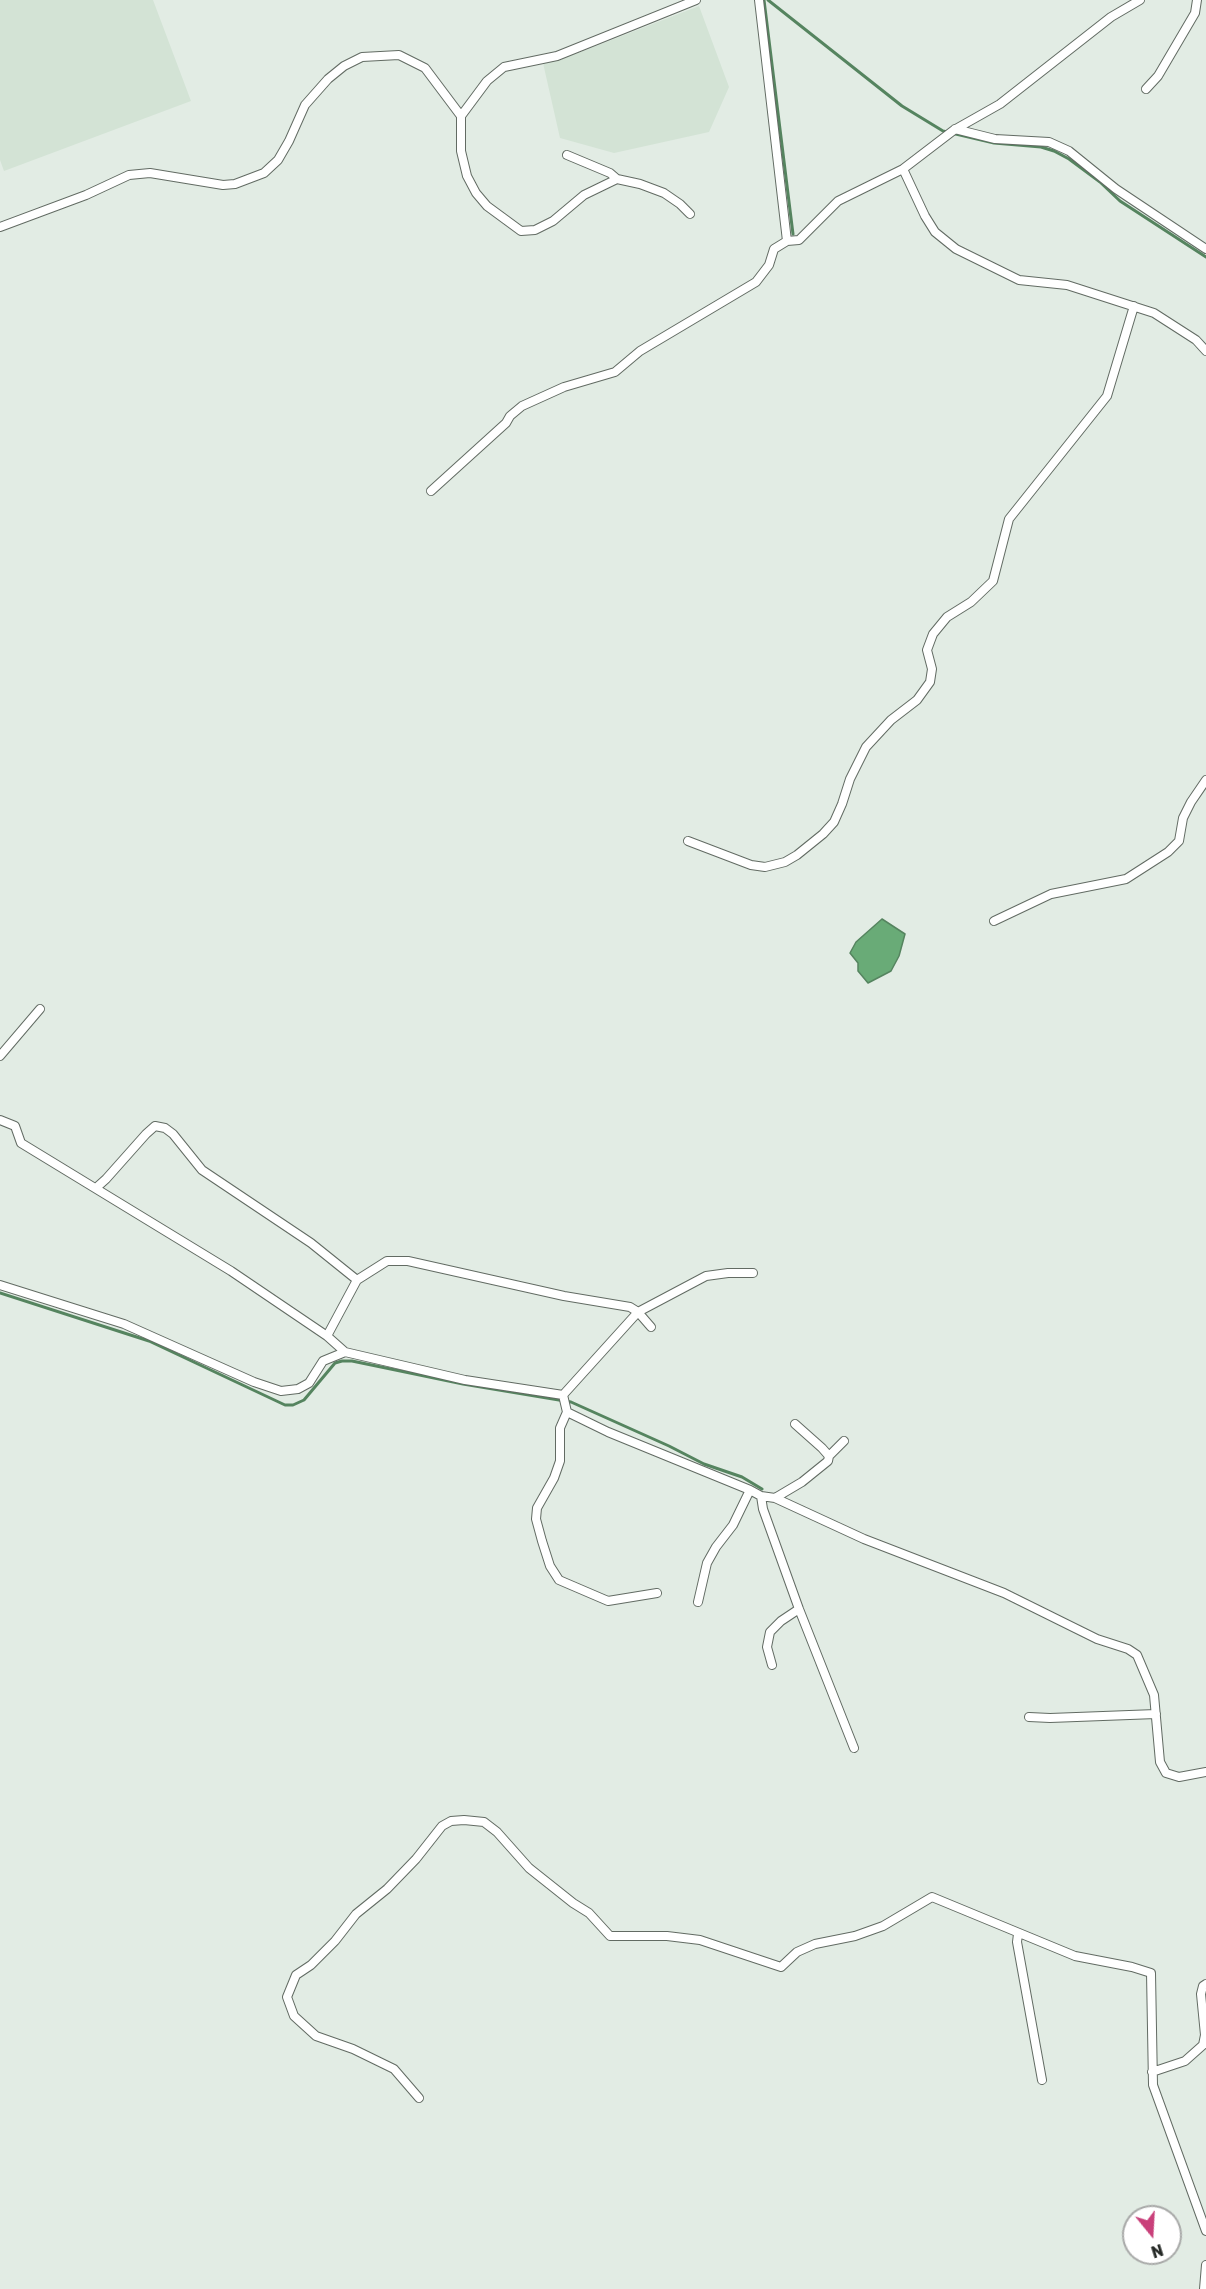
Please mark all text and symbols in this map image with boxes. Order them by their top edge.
north arrow [1122,2205,1182,2265]
text: N [1149,2240,1166,2262]

